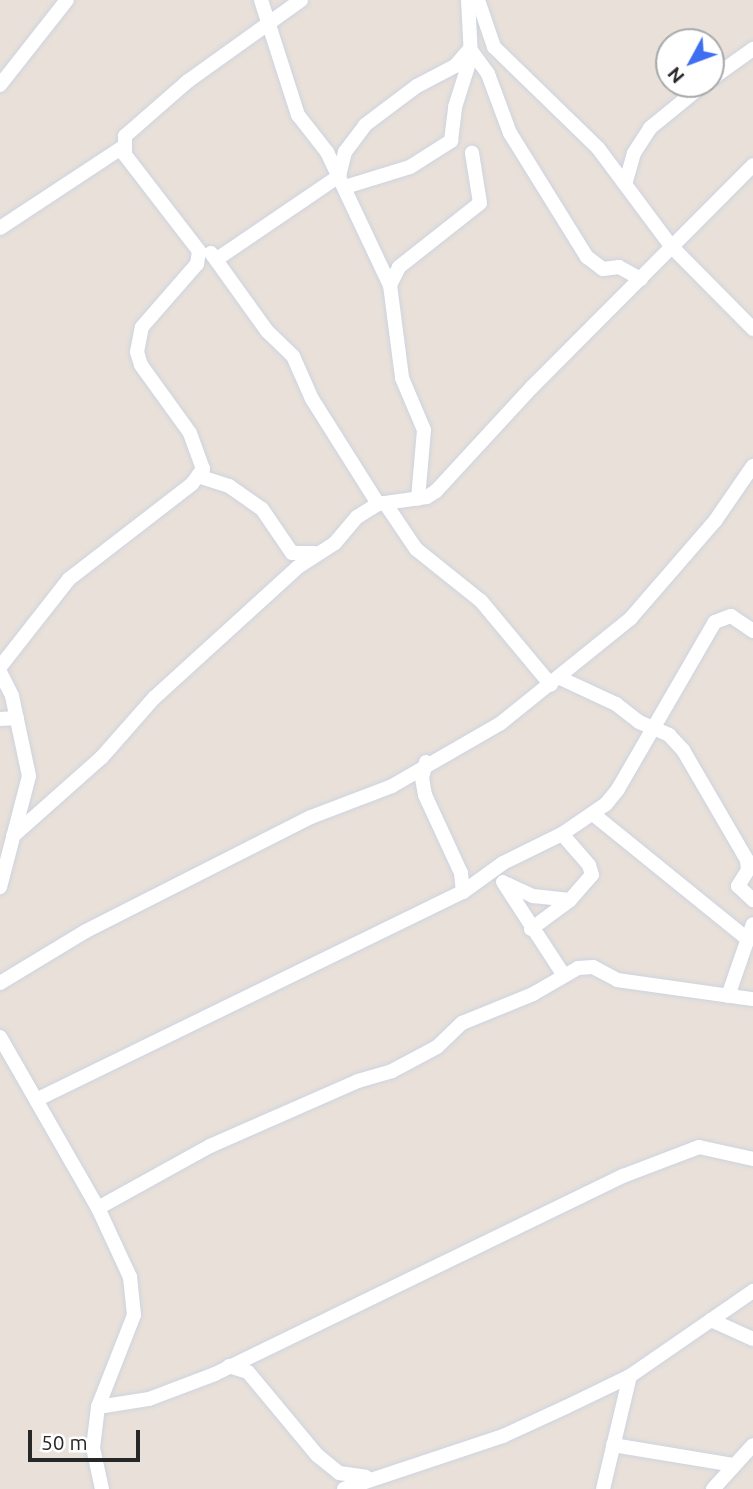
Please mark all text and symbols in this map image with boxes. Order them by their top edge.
north arrow [655,28,725,98]
text: N [663,63,689,88]
scale bar [32,1416,144,1460]
text: 50 m [41,1430,88,1454]

